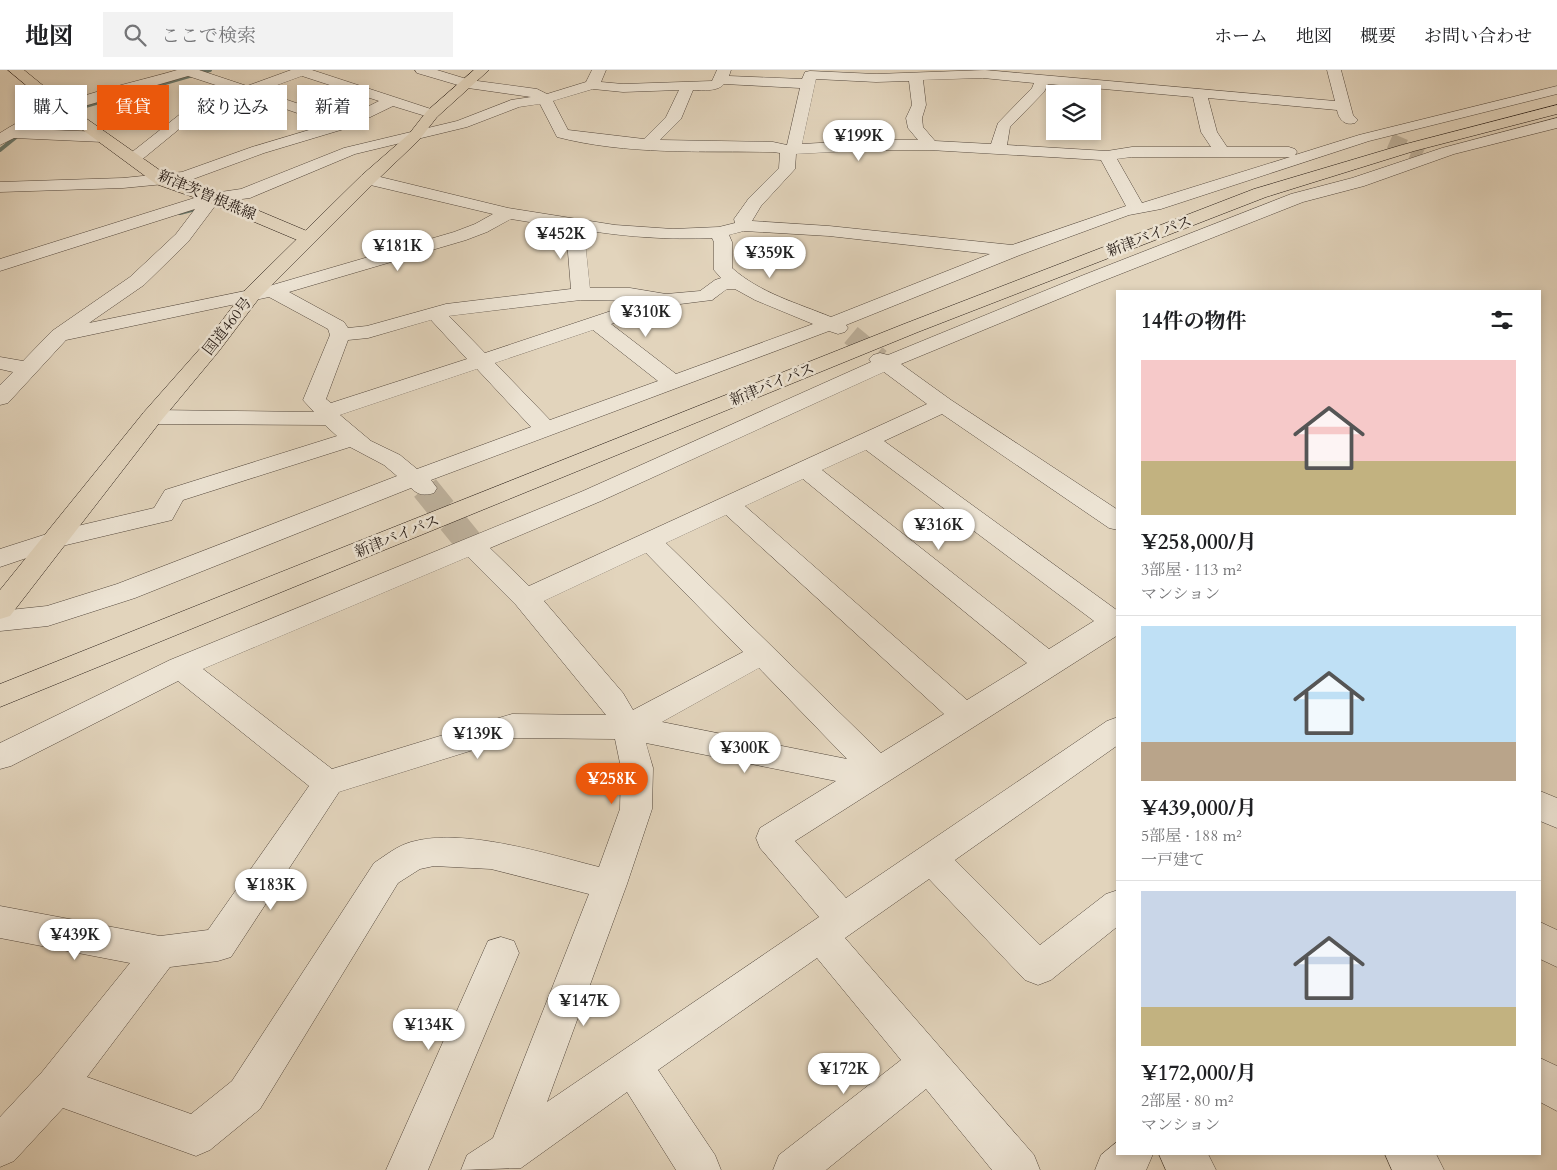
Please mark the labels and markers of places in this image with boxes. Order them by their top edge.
pin: ¥199K [824,119,894,162]
pin: ¥452K [526,218,596,260]
pin: ¥181K [363,230,433,272]
pin: ¥359K [735,236,805,279]
pin: ¥310K [611,296,681,338]
pin: ¥316K [904,508,974,551]
pin: ¥139K [443,718,513,760]
pin: ¥300K [710,732,780,774]
pin: ¥258K [577,762,647,805]
pin: ¥183K [236,868,306,911]
pin: ¥439K [40,918,110,961]
pin: ¥147K [549,984,619,1027]
pin: ¥134K [394,1008,464,1051]
pin: ¥172K [809,1052,879,1095]

